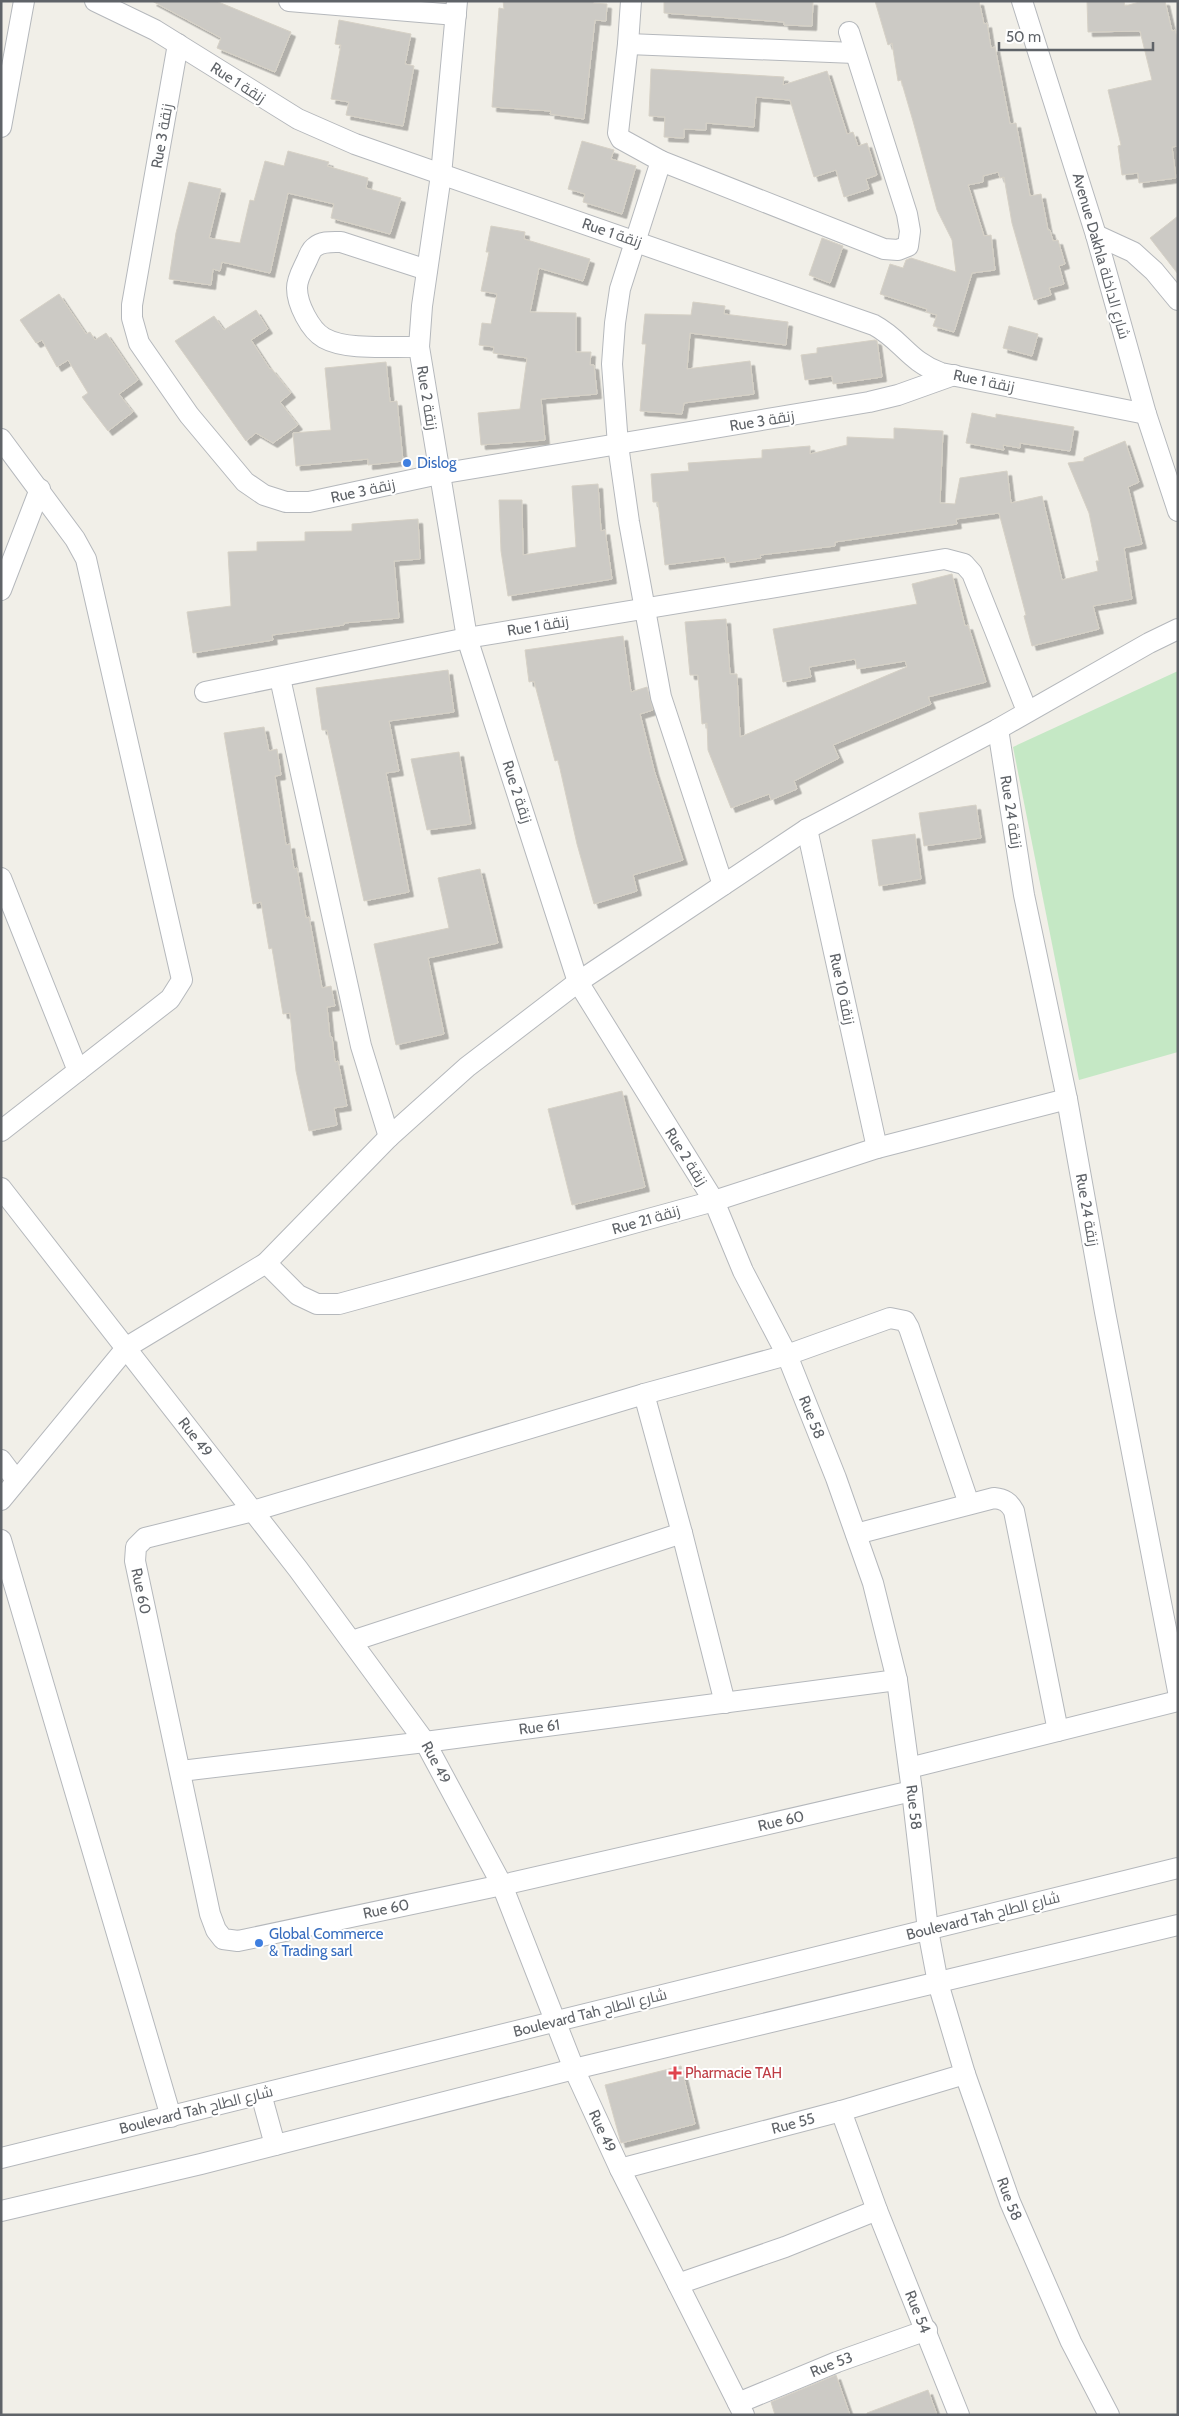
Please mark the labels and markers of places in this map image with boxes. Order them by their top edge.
place label: Dislog [417,454,457,472]
marker: Dislog [401,457,413,469]
place label: Global Commerce & Trading sarl [269,1925,384,1960]
marker: Global Commerce & Trading sarl [253,1937,265,1949]
place label: Pharmacie TAH [685,2064,782,2082]
marker: Pharmacie TAH [669,2067,681,2079]

